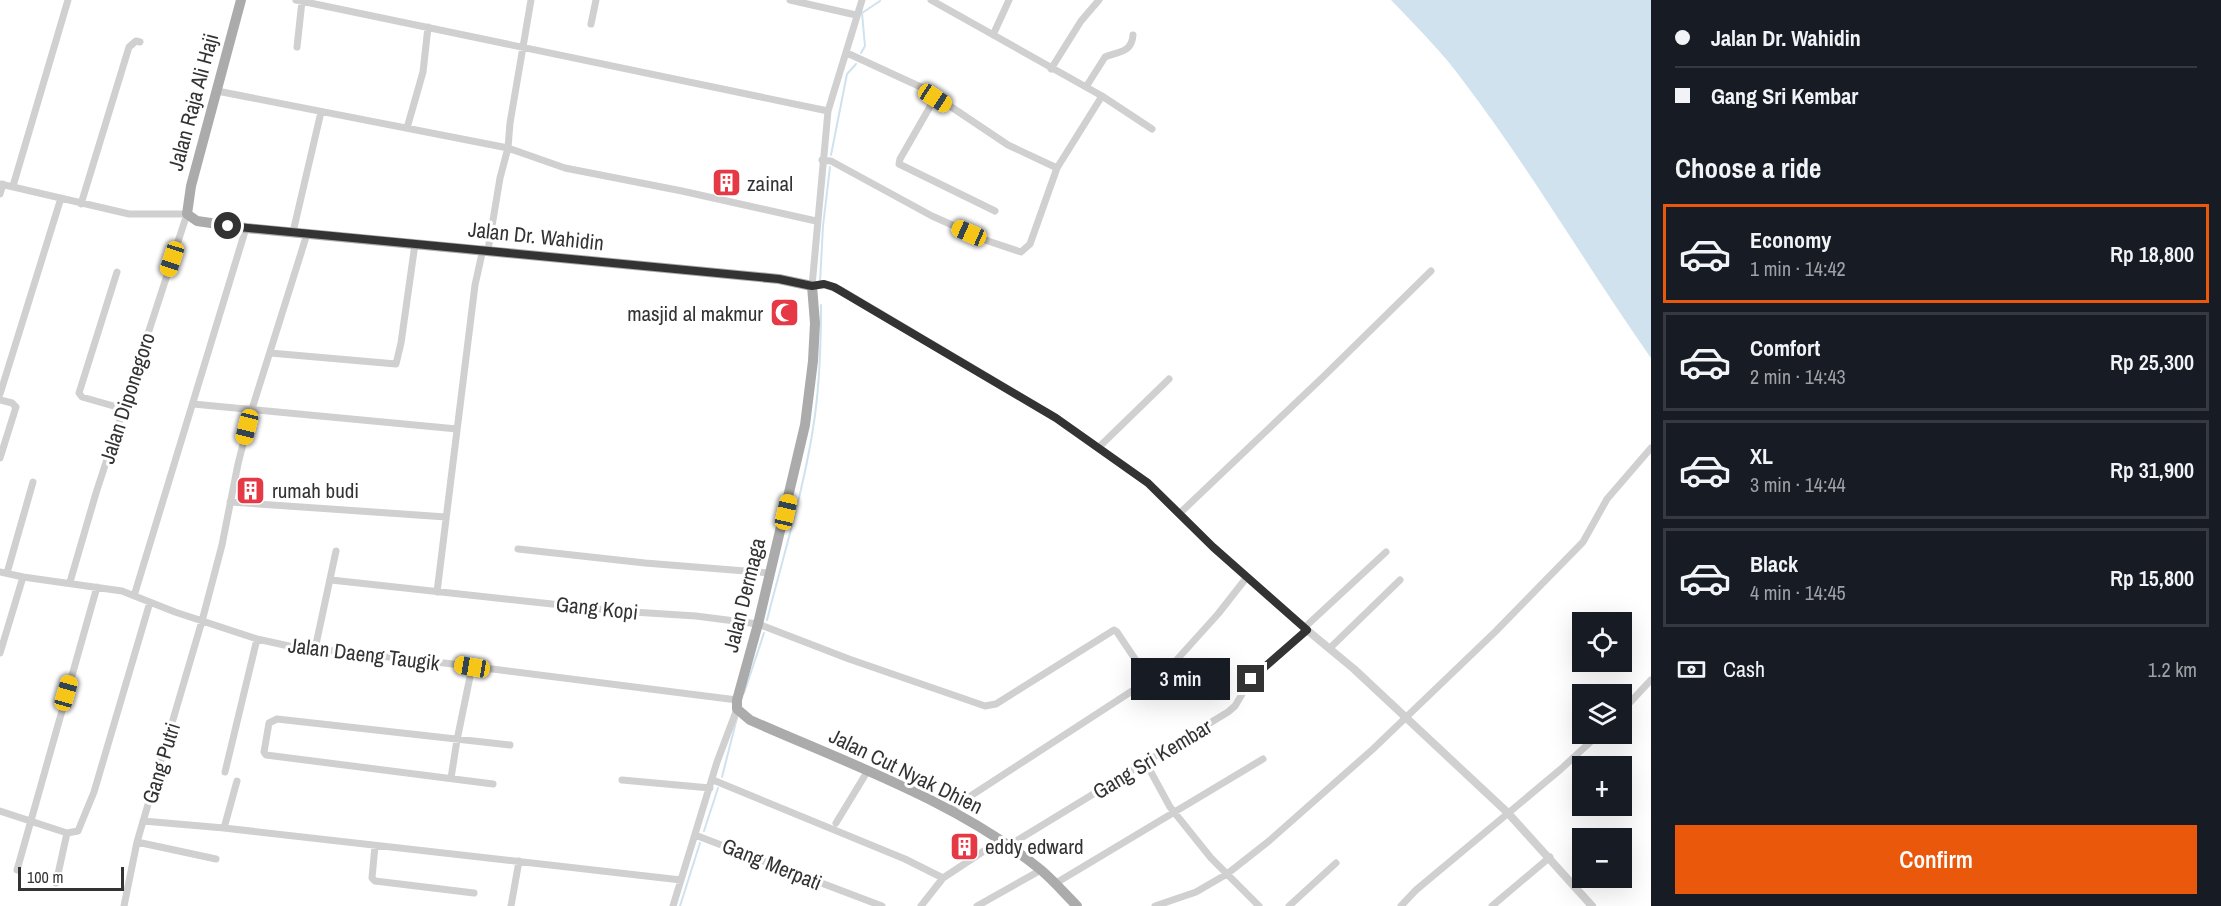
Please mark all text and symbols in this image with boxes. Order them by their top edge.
text: Jalan Dr. Wahidin [1711,23,1861,53]
street label: Jalan Raja Ali Haji [161,30,225,174]
car [915,81,955,115]
text: Gang Sri Kembar [1711,81,1858,111]
text: Choose a ride [1675,150,1821,186]
building icon: zainal [710,167,742,199]
place label: zainal [747,169,793,198]
route start [214,212,241,239]
street label: Jalan Dr. Wahidin [467,214,605,258]
car [949,217,989,249]
text: Economy [1750,225,1831,255]
icon: car [1678,227,1732,281]
car [158,239,186,279]
text: Rp 18,800 [2110,239,2194,269]
text: 1 min · 14:42 [1750,255,1846,282]
mosque icon: masjid al makmur [768,297,800,329]
place label: masjid al makmur [627,299,763,328]
street label: Jalan Diponegoro [92,329,162,467]
text: Comfort [1750,333,1820,363]
icon: car [1678,335,1732,389]
text: Rp 25,300 [2110,347,2194,377]
text: 2 min · 14:43 [1750,363,1846,390]
car [234,407,260,447]
text: XL [1750,441,1773,471]
icon: car [1678,443,1732,497]
text: Rp 31,900 [2110,455,2194,485]
text: 3 min · 14:44 [1750,471,1846,498]
building icon: rumah budi [235,474,267,506]
place label: rumah budi [272,476,359,505]
car [773,492,799,532]
street label: Jalan Dermaga [716,534,772,655]
text: Black [1750,549,1798,579]
icon: car [1678,551,1732,605]
text: Rp 15,800 [2110,563,2194,593]
text: 4 min · 14:45 [1750,579,1846,606]
street label: Gang Kopi [555,589,639,627]
map controls [1572,612,1632,888]
button: locate [1572,612,1632,672]
street label: Jalan Daeng Taugik [287,630,442,678]
icon: cash [1675,653,1708,686]
text: Cash [1723,654,1765,684]
car [453,655,491,679]
text: 1.2 km [2148,656,2197,683]
callout: 3 min [1131,658,1230,700]
text: 3 min [1159,665,1202,692]
route end [1237,665,1264,692]
car [52,673,80,713]
button: layers [1572,684,1632,744]
street label: Gang Sri Kembar [1087,712,1217,806]
street label: Gang Putri [135,719,187,807]
street label: Jalan Cut Nyak Dhien [824,721,988,821]
button: + [1572,756,1632,816]
button: Confirm [1675,825,2197,894]
button: − [1572,828,1632,888]
building icon: eddy edward [948,830,980,862]
street label: Gang Merpati [718,831,826,897]
place label: eddy edward [985,832,1084,861]
scale bar [18,864,124,892]
text: 100 m [27,866,63,888]

